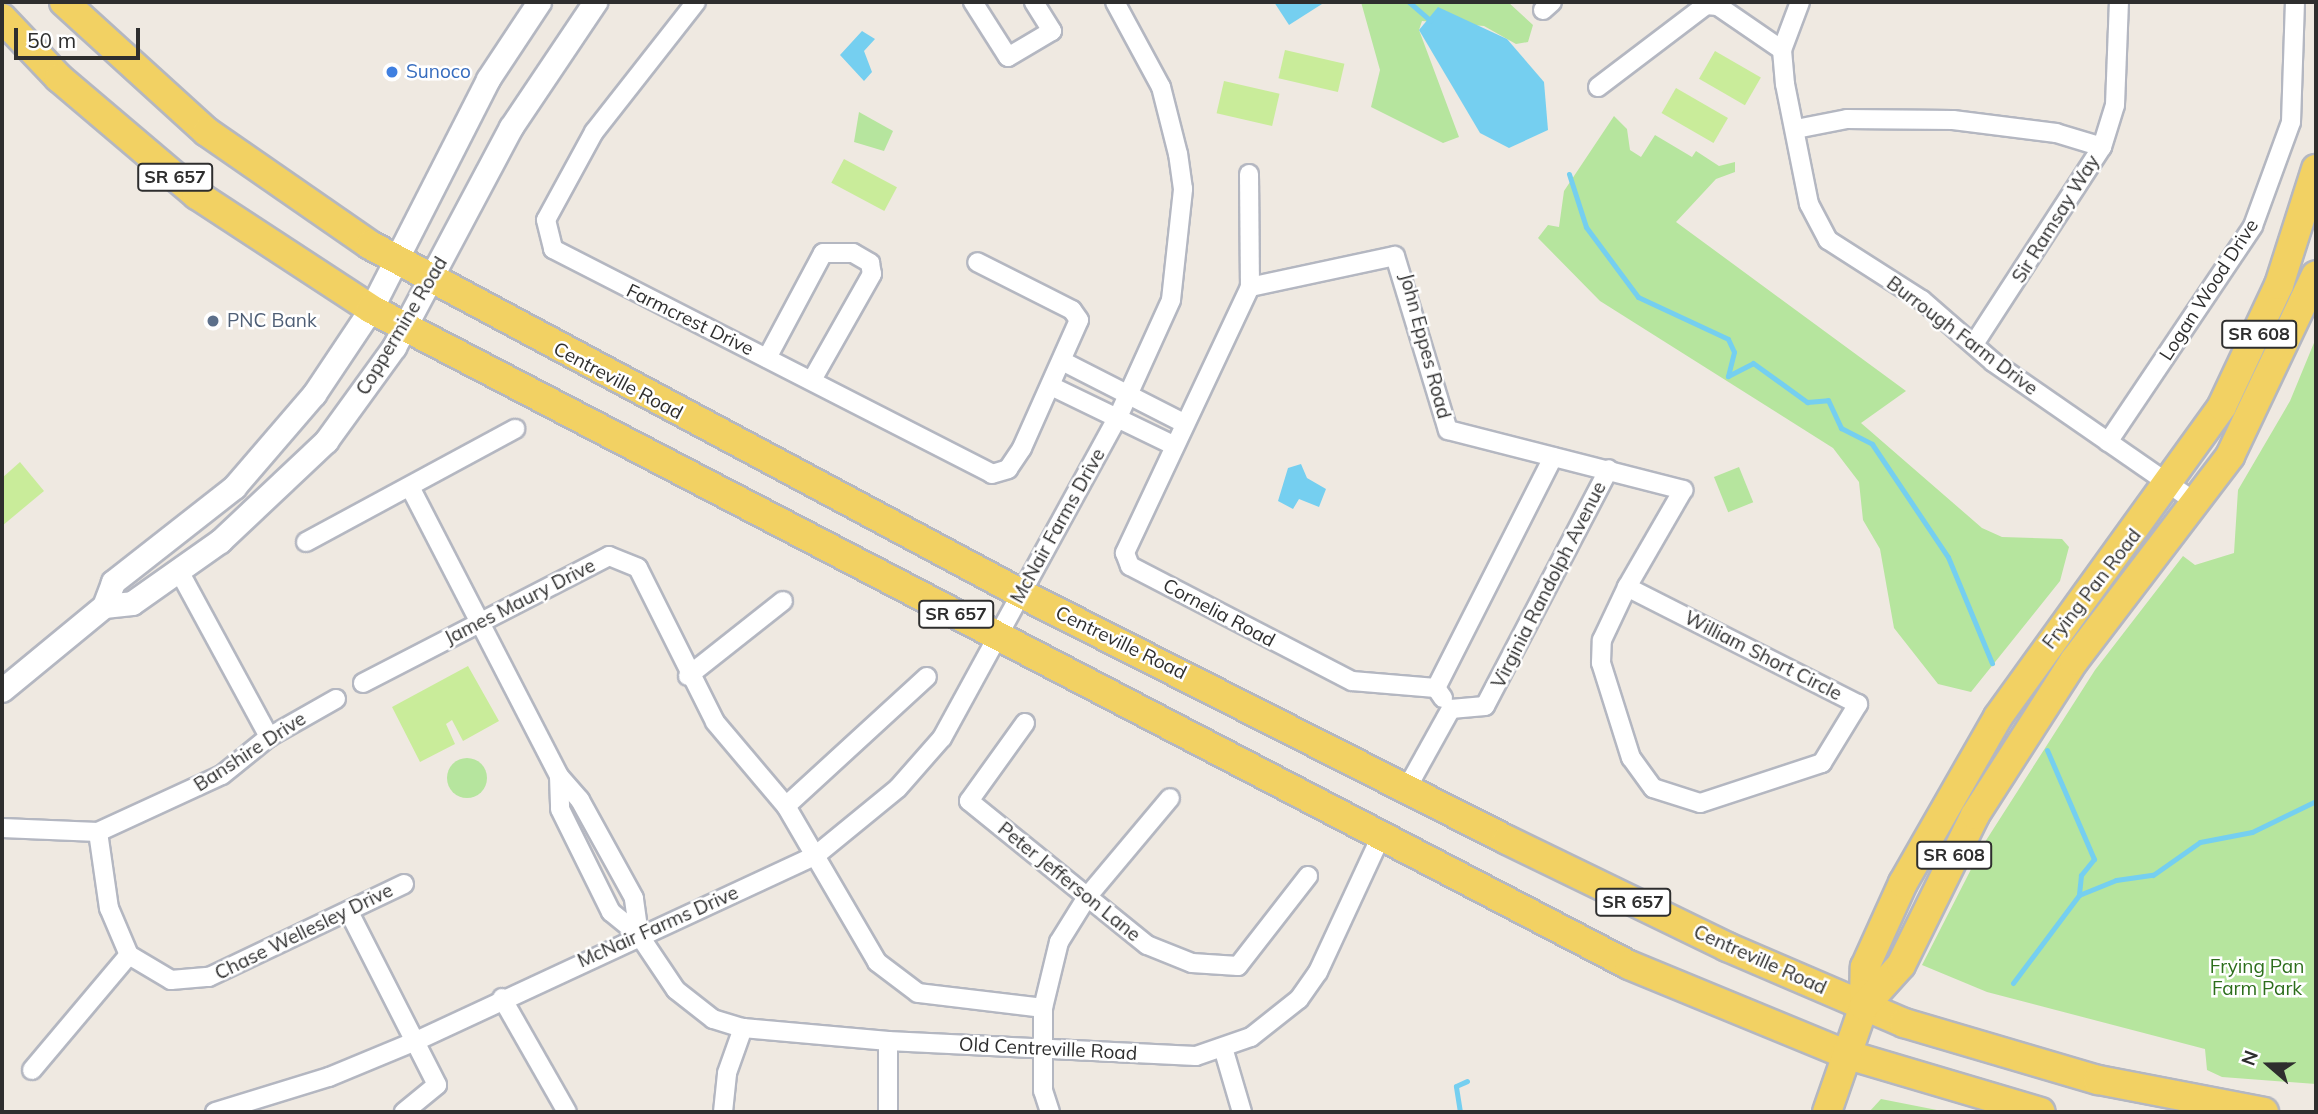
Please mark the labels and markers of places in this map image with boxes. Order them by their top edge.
place label: Sunoco [406,61,471,83]
marker: Sunoco [384,64,400,80]
place label: PNC Bank [227,310,317,332]
marker: PNC Bank [205,313,221,329]

